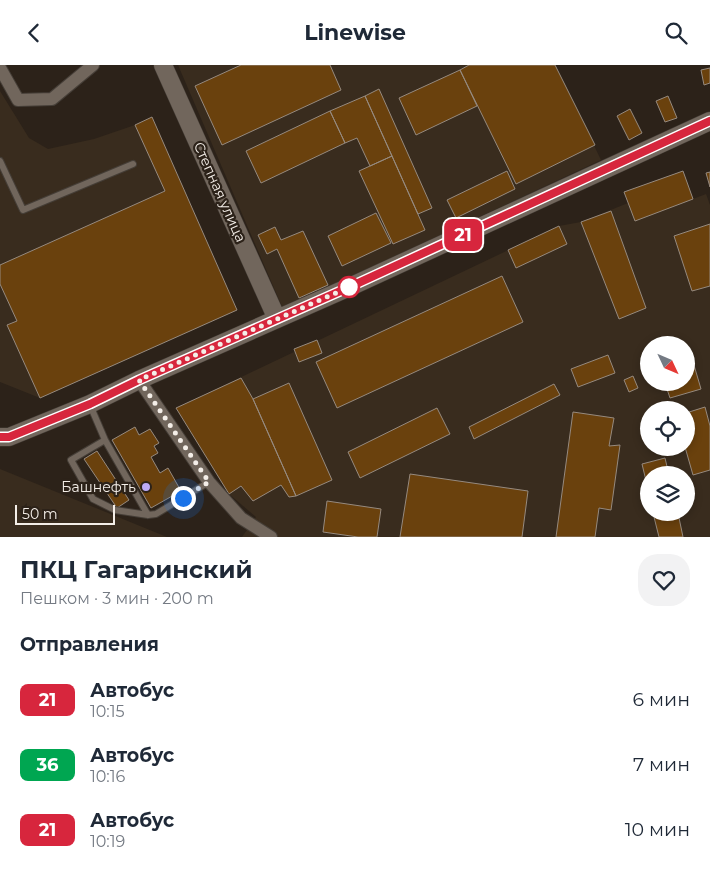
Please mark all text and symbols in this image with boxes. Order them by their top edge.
icon: back [20,19,48,47]
text: Linewise [304,19,406,46]
icon: search [662,19,690,47]
street label: Степная улица [190,139,250,245]
line badge: 21 [440,219,486,251]
text: 21 [454,224,472,246]
unlabelled marker [338,276,360,298]
north arrow [640,336,695,391]
map controls [640,336,695,521]
button: locate [640,401,695,456]
button: layers [640,466,695,521]
place label: Башнефть [61,478,136,496]
marker: Башнефть [140,481,152,493]
your location [171,486,196,511]
scale bar [15,502,115,525]
text: 50 m [22,505,58,523]
button: heart [638,554,690,606]
text: ПКЦ Гагаринский [20,555,253,584]
text: Пешком · 3 мин · 200 m [20,589,214,608]
text: Отправления [20,633,159,656]
text: Автобус [90,679,174,702]
text: 6 мин [633,688,690,711]
text: 21 [39,689,56,711]
text: 10:15 [90,702,125,721]
text: Автобус [90,744,174,767]
text: 7 мин [633,753,690,776]
text: 36 [36,754,59,776]
text: 10:16 [90,767,125,786]
text: Автобус [90,809,174,832]
text: 10 мин [625,818,690,841]
text: 21 [39,819,56,841]
text: 10:19 [90,832,125,851]

